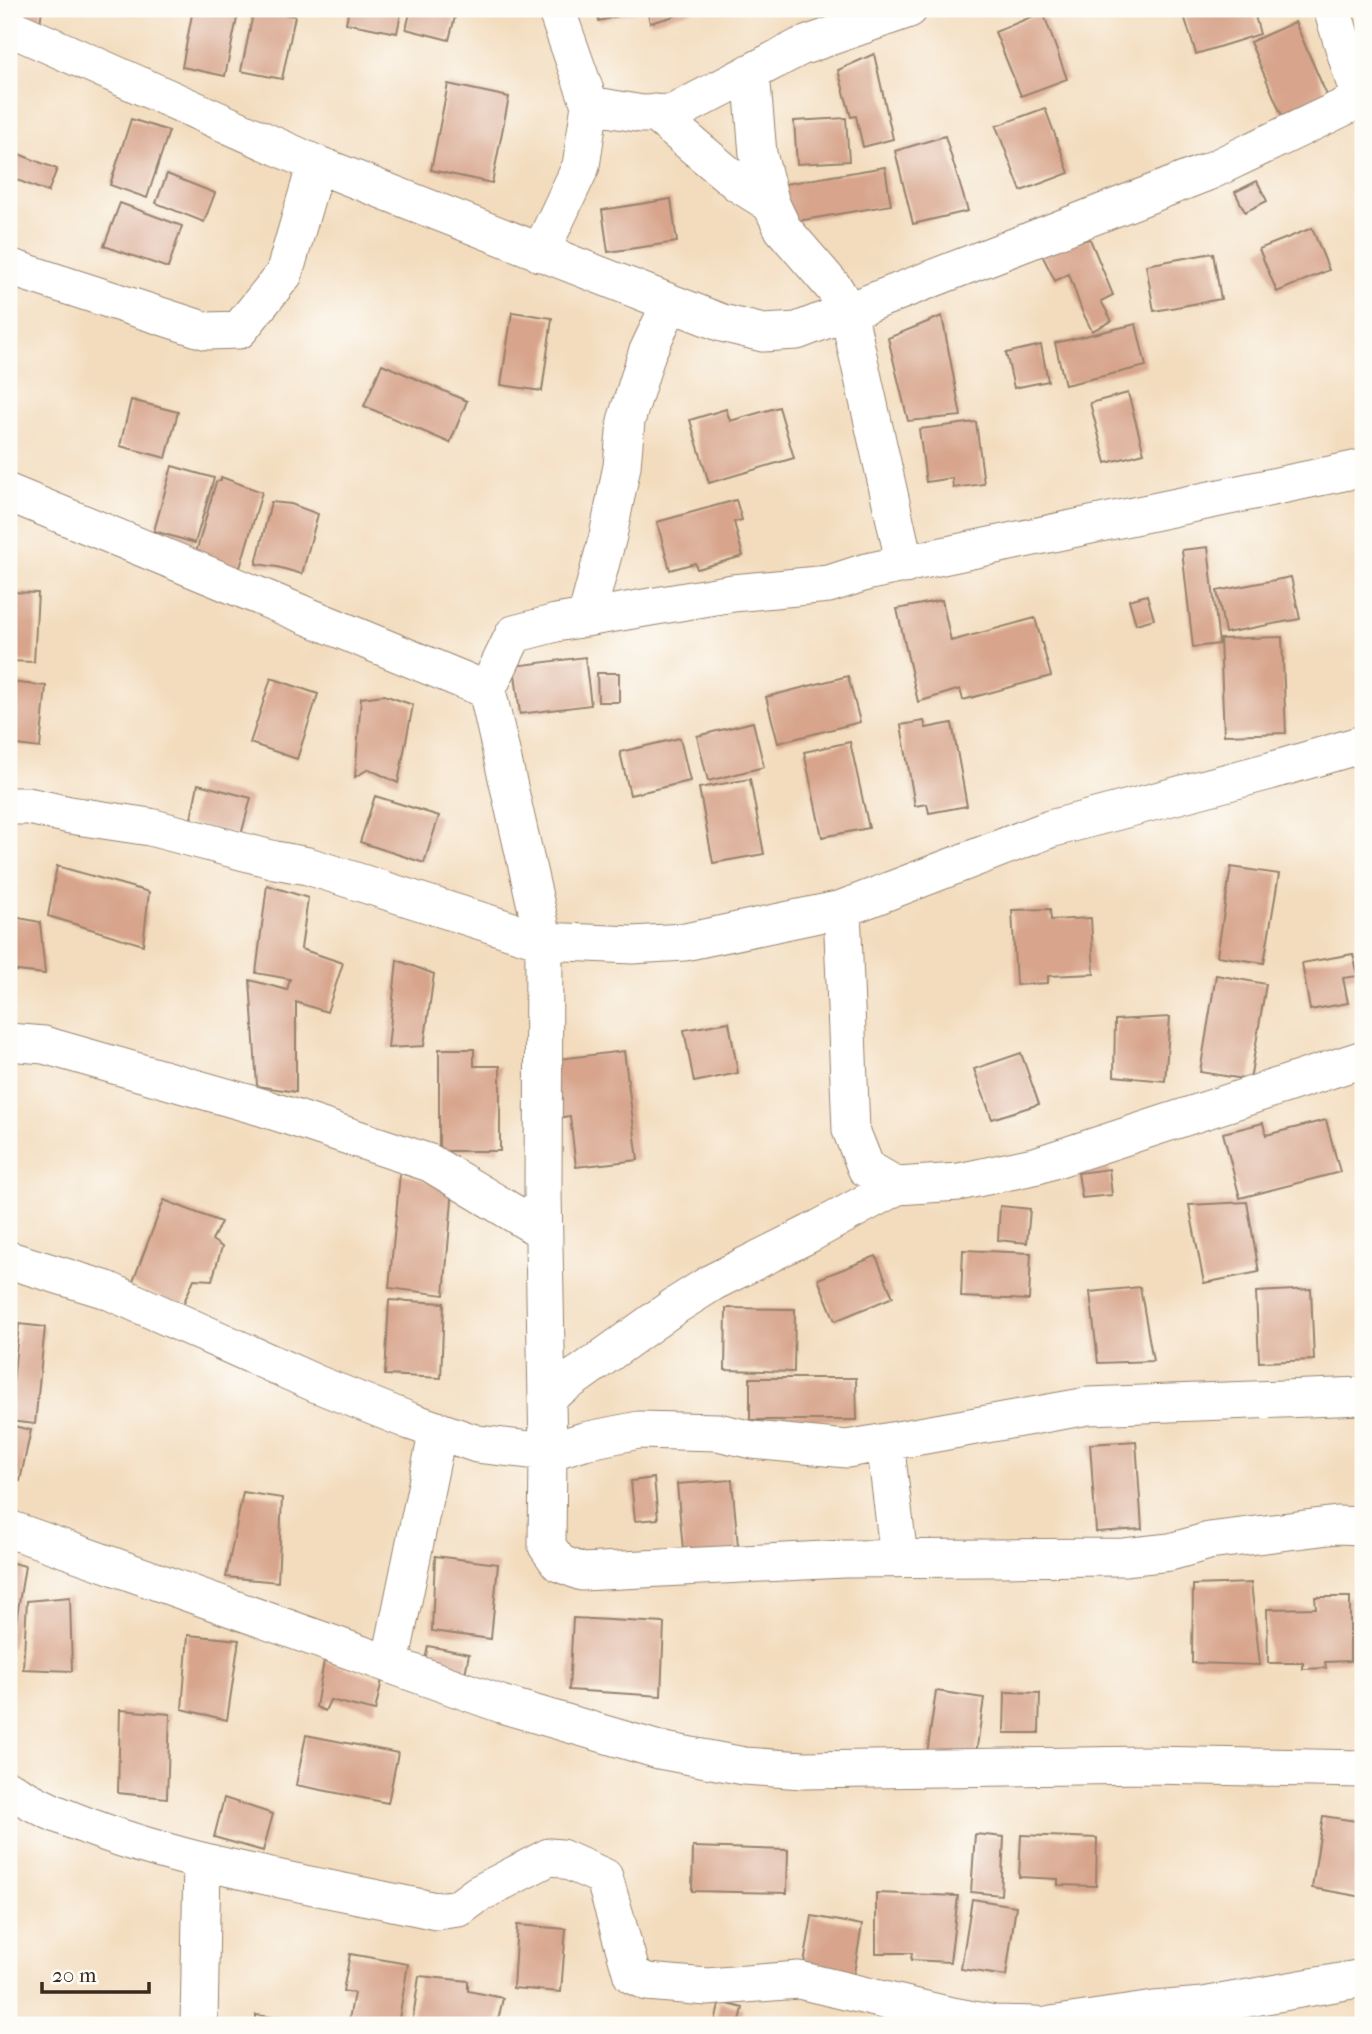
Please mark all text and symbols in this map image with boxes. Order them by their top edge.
scale bar [42,1950,149,1994]
text: 20 m [52,1963,97,1987]

